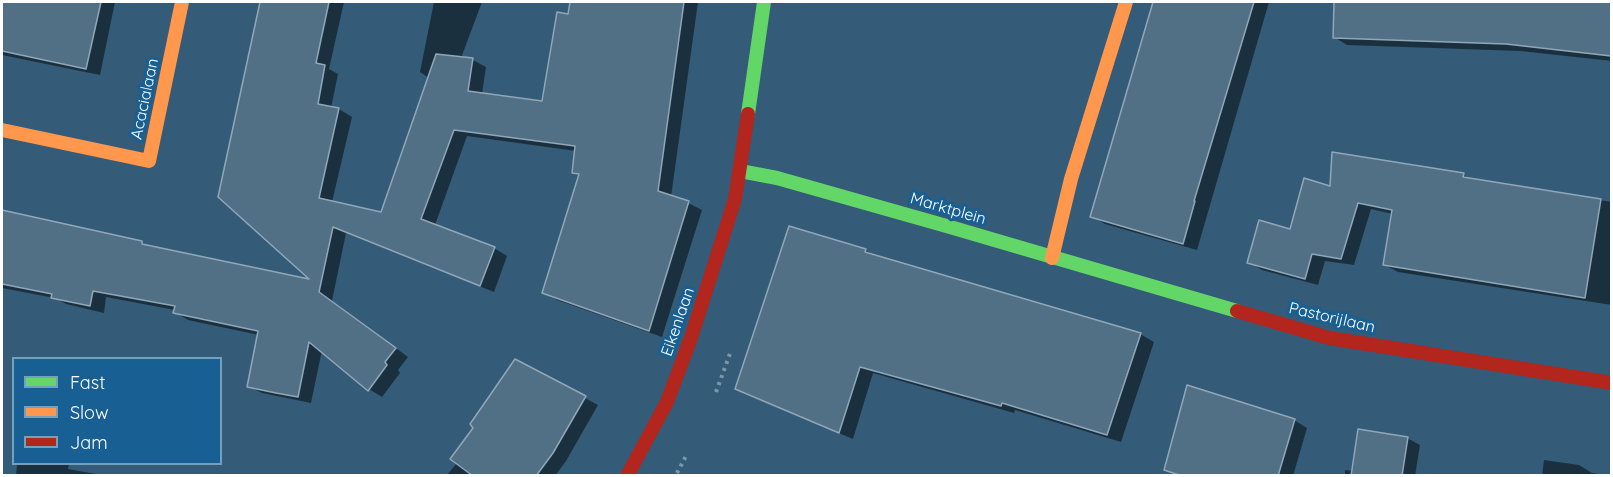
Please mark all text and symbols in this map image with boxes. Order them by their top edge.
street label: Acacialaan [127,57,163,141]
street label: Marktplein [908,189,988,229]
street label: Eikenlaan [657,285,699,359]
street label: Pastorijlaan [1287,299,1377,337]
legend [12,357,222,465]
text: Fast [70,371,105,394]
text: Slow [70,401,108,424]
text: Jam [70,431,108,454]

